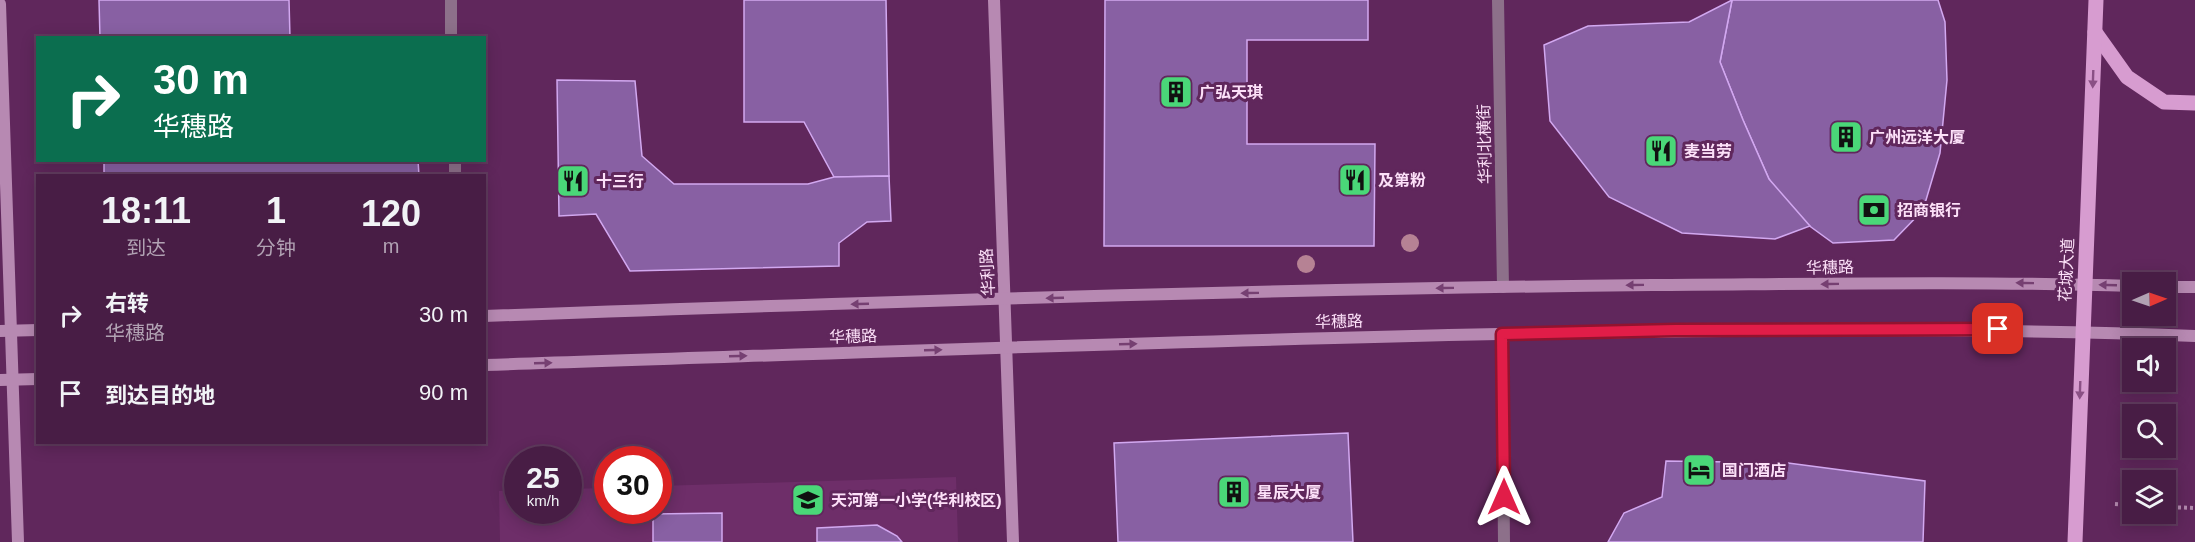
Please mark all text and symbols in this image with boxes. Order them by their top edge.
text: 30 m [153,56,249,103]
icon: right [54,60,132,138]
one-way arrow [2088,70,2097,89]
building icon: 广弘天琪 [1158,74,1194,110]
place label: 广弘天琪 [1199,84,1263,101]
street label: 华利北横街 [1475,104,1494,184]
text: 华穗路 [153,112,234,142]
building icon: 广州远洋大厦 [1828,119,1864,155]
place label: 广州远洋大厦 [1869,128,1965,146]
restaurant icon: 麦当劳 [1643,133,1679,169]
place label: 麦当劳 [1684,143,1732,160]
restaurant icon: 及第粉 [1337,162,1373,198]
restaurant icon: 十三行 [555,163,591,199]
place label: 及第粉 [1378,172,1426,189]
place label: 十三行 [596,173,644,190]
text: 18:11 [101,190,191,231]
text: 1 [266,190,286,231]
bank icon: 招商银行 [1856,192,1892,228]
text: 120 [361,193,421,234]
place label: 招商银行 [1897,202,1961,219]
text: m [383,235,399,257]
text: 到达 [126,237,166,259]
text: 分钟 [256,237,296,259]
street label: 花城大道 [2056,238,2077,302]
street label: 华利路 [978,248,997,296]
street label: 华穗路 [1806,259,1854,276]
north arrow [2122,272,2176,326]
map controls [2122,272,2176,524]
one-way arrow [2016,278,2035,288]
one-way arrow [1821,279,1840,289]
one-way arrow [2099,280,2118,290]
one-way arrow [1626,281,1645,290]
one-way arrow [1435,283,1454,293]
one-way arrow [1240,288,1259,297]
text: 右转 [105,291,149,316]
one-way arrow [1045,293,1064,302]
icon: right [54,299,87,332]
one-way arrow [850,299,869,309]
text: 30 m [419,302,468,327]
pin [1972,303,2023,354]
icon: arrive [1981,312,2014,345]
street label: 华穗路 [1315,313,1363,330]
text: 华穗路 [105,322,165,344]
street label: 华穗路 [829,327,877,346]
button: sound [2122,338,2176,392]
one-way arrow [1118,339,1137,348]
one-way arrow [923,345,942,354]
one-way arrow [728,352,747,361]
one-way arrow [533,359,552,368]
icon: arrive [54,377,87,410]
text: 90 m [419,380,468,405]
one-way arrow [2075,380,2085,399]
text: 到达目的地 [105,383,215,408]
button: search [2122,404,2176,458]
speed limit sign: 30 [594,446,672,524]
hotel icon: 国门酒店 [1681,452,1717,488]
text: 25 [526,461,560,494]
place label: 国门酒店 [1722,462,1786,479]
position arrow [1472,465,1536,529]
button: layers [2122,470,2176,524]
building icon: 星辰大厦 [1216,474,1252,510]
school or university icon: 天河第一小学(华利校区) [790,482,826,518]
place label: 星辰大厦 [1257,484,1321,501]
place label: 天河第一小学(华利校区) [831,491,1002,509]
text: km/h [527,492,559,509]

